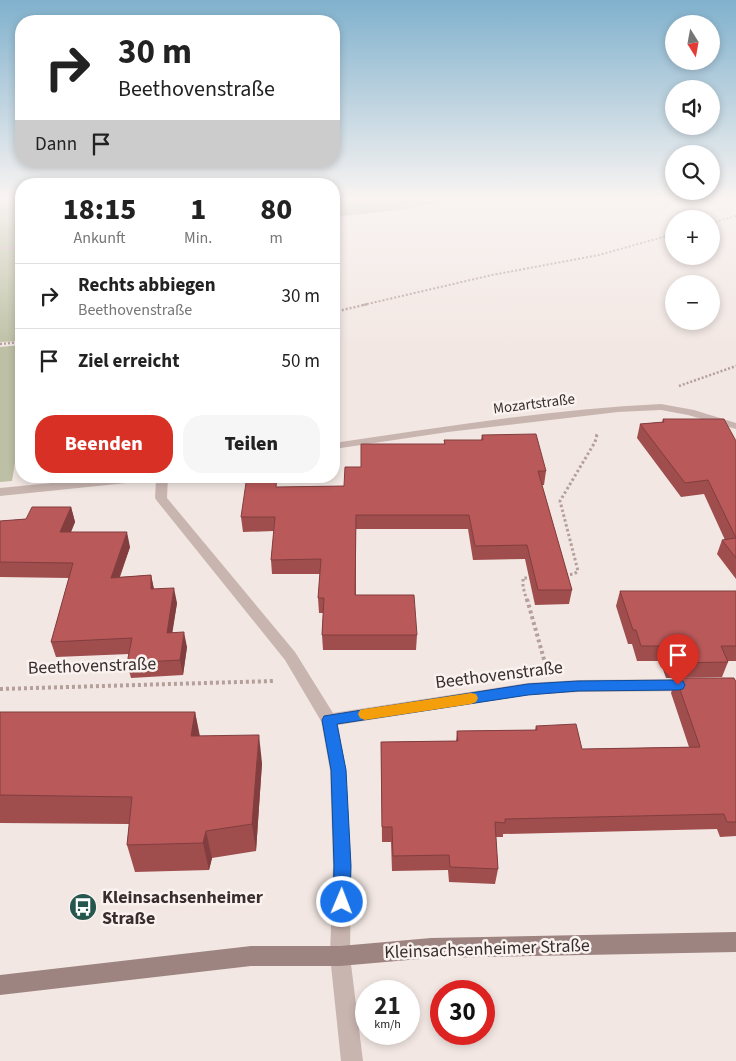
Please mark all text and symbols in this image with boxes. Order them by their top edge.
north arrow [665,15,720,70]
map controls [665,15,720,330]
text: 30 m [118,27,192,77]
icon: right [35,35,100,100]
text: Beethovenstraße [118,73,275,105]
button: sound [665,80,720,135]
icon: arrive [87,130,115,158]
text: Dann [35,131,77,158]
button: search [665,145,720,200]
text: 18:15 [63,188,136,231]
text: 1 [190,188,206,231]
text: 80 [260,188,292,231]
button: + [665,210,720,265]
text: Ankunft [73,227,126,249]
text: Min. [184,227,212,249]
text: m [270,227,283,249]
text: Rechts abbiegen [78,272,216,299]
button: − [665,275,720,330]
icon: right [35,282,63,310]
text: 30 m [282,283,320,310]
text: Beethovenstraße [78,299,192,321]
icon: arrive [35,347,63,375]
text: Ziel erreicht [78,348,179,375]
text: 50 m [282,348,320,375]
street label: Mozartstraße [492,389,576,419]
button: Beenden [35,415,173,473]
button: Teilen [183,415,320,473]
pin [657,634,699,685]
icon: arrive [664,641,692,669]
street label: Beethovenstraße [27,651,157,681]
street label: Beethovenstraße [434,655,564,695]
position arrow [315,875,367,927]
place label: Kleinsachsenheimer Straße [102,885,264,931]
bus stop icon: Kleinsachsenheimer Straße [68,892,98,922]
street label: Kleinsachsenheimer Straße [384,933,590,965]
speed limit sign: 30 [430,980,495,1045]
text: 21 [374,988,401,1024]
text: km/h [374,1016,401,1033]

